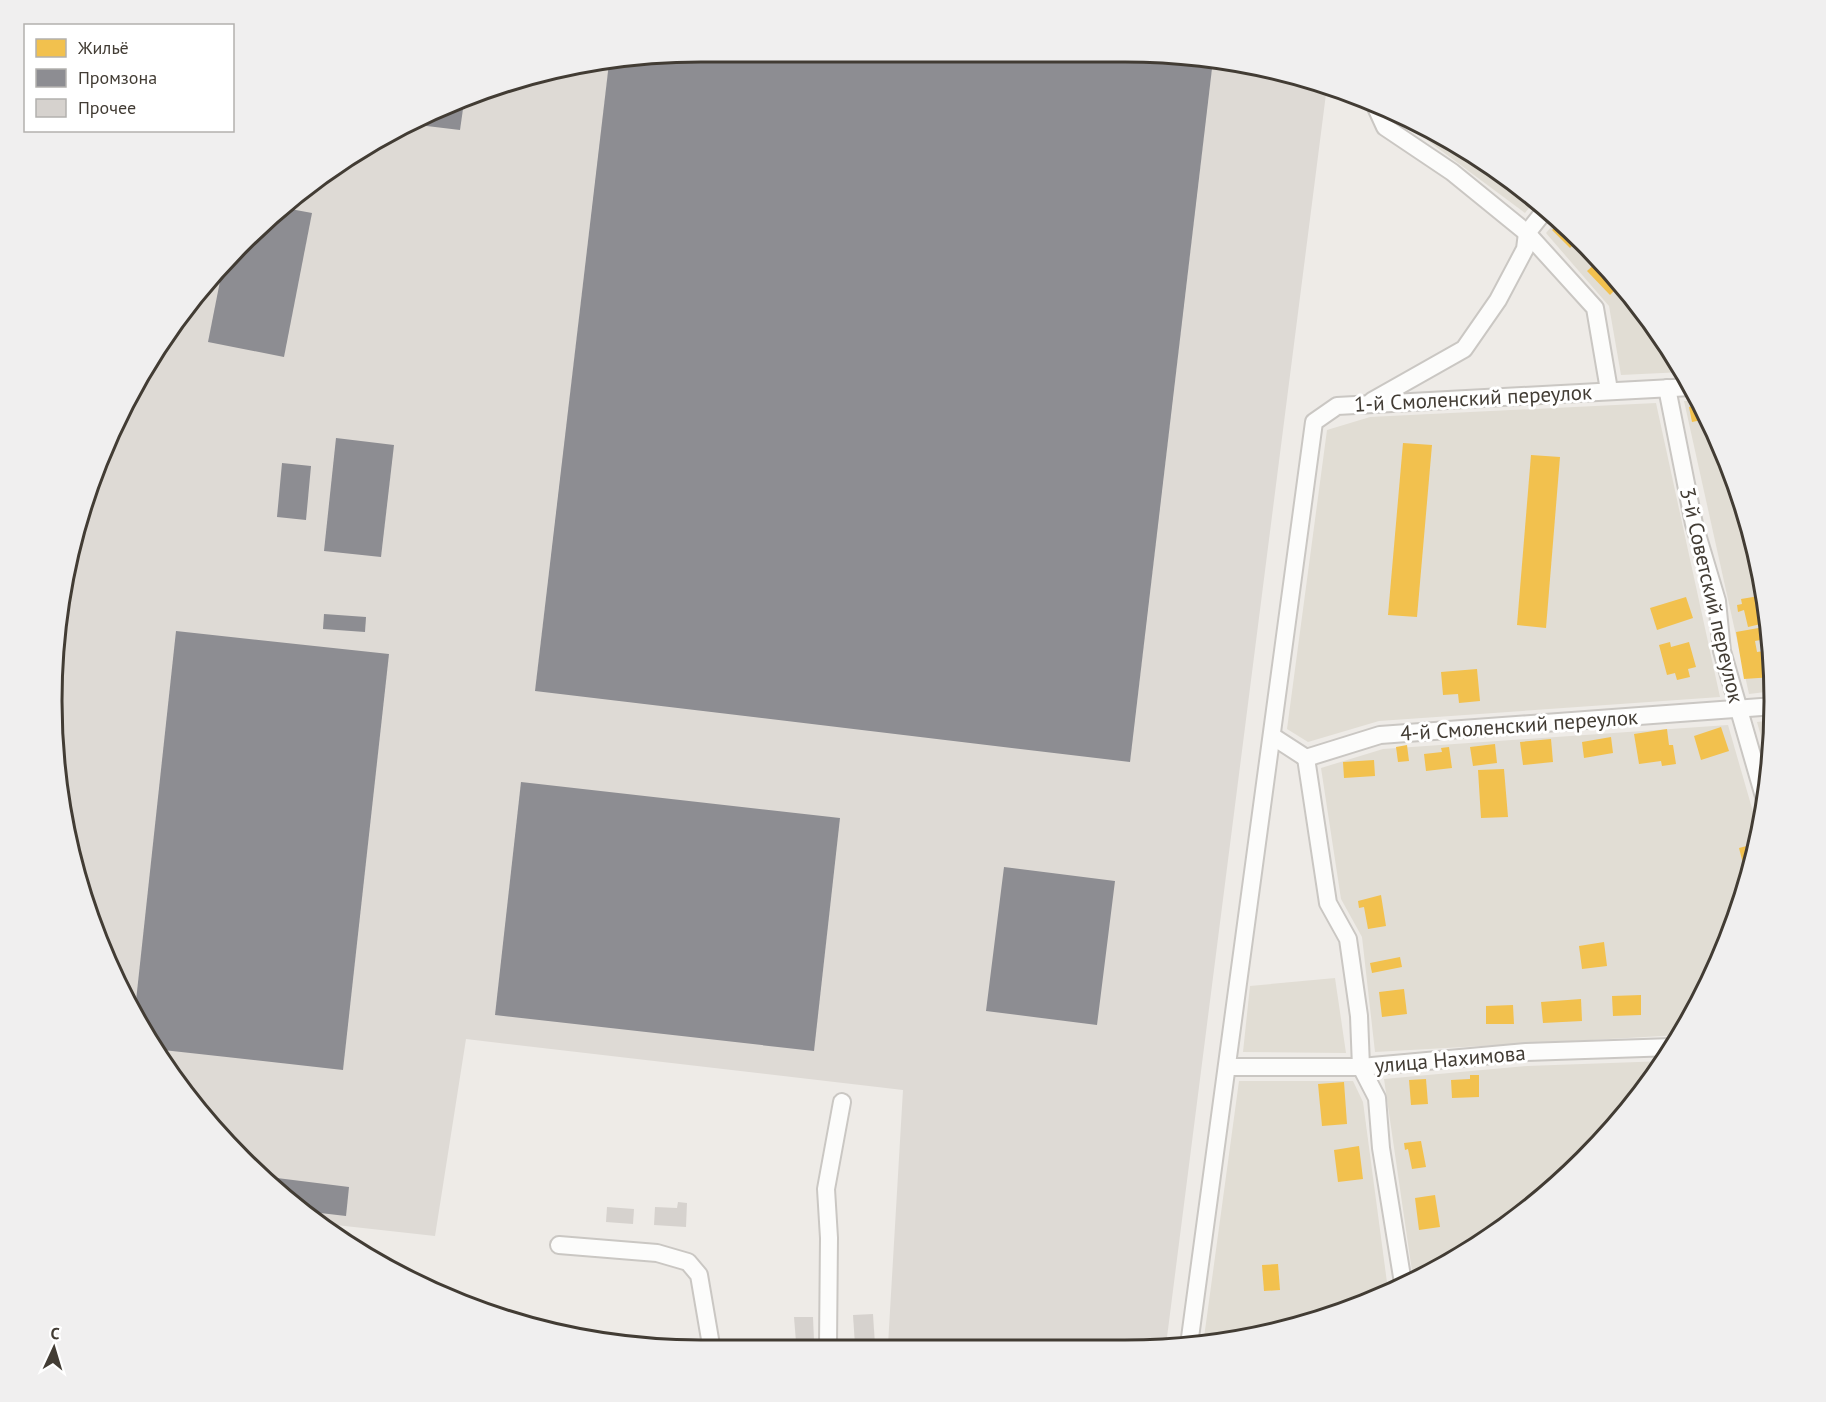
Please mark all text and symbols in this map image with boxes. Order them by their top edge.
legend [24,24,234,132]
text: Жильё [77,36,129,59]
text: Промзона [78,66,157,89]
text: Прочее [78,96,136,119]
street label: 1-й Смоленский переулок [1353,378,1593,418]
street label: 3-й Советский переулок [1674,484,1750,706]
street label: 4-й Смоленский переулок [1399,703,1639,747]
street label: улица Нахимова [1373,1039,1527,1079]
north arrow [24,1318,84,1378]
text: С [50,1323,60,1343]

